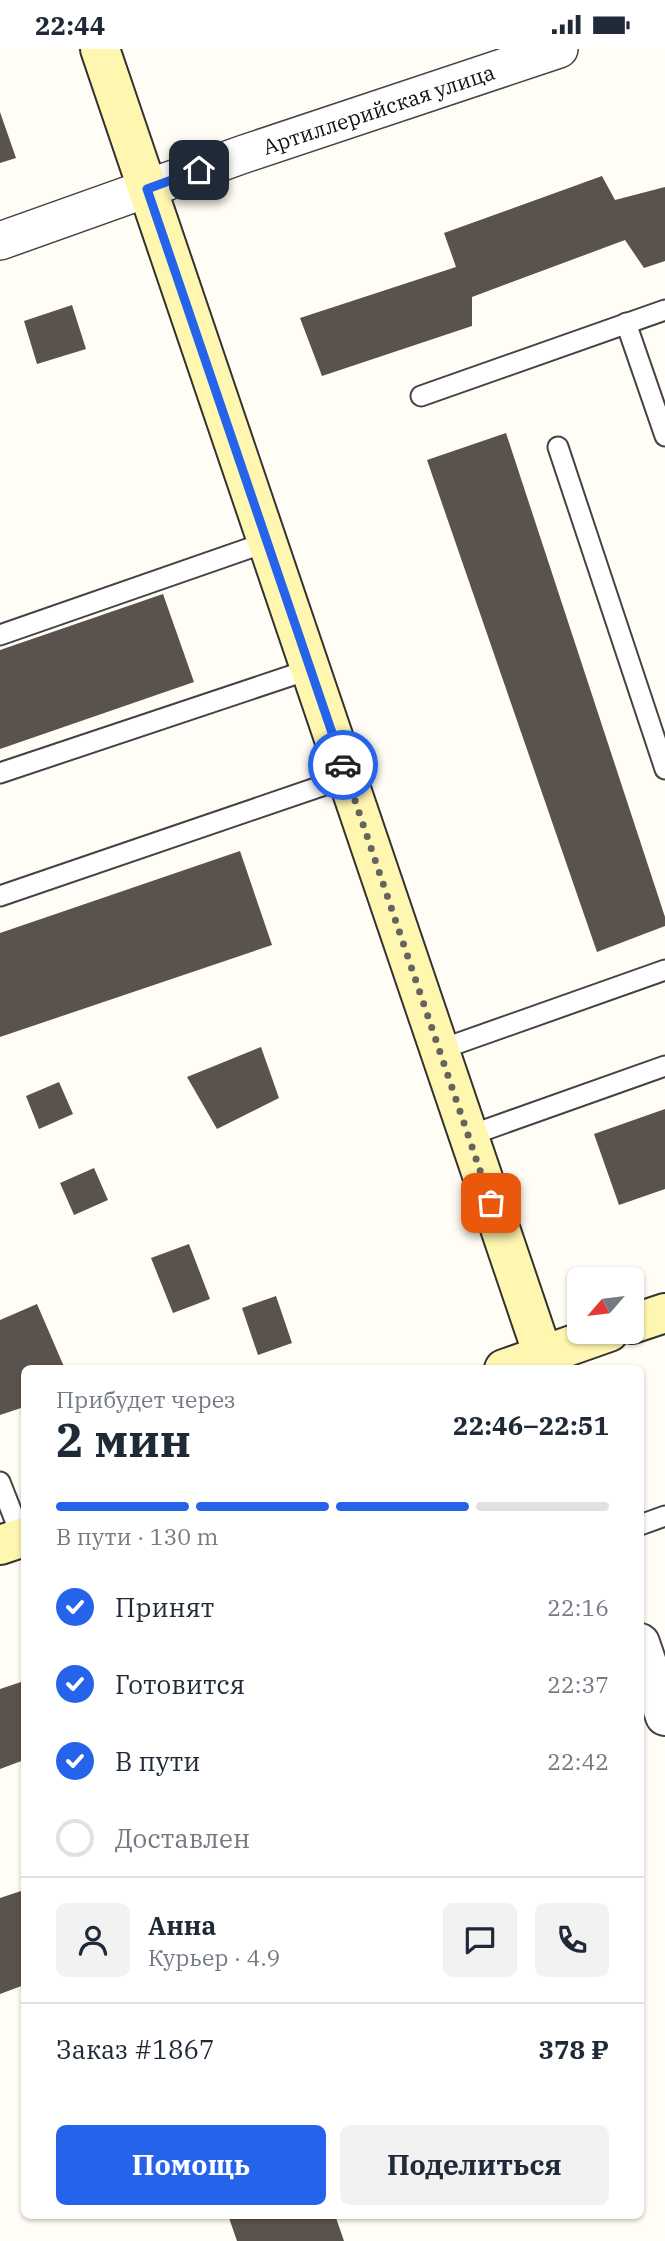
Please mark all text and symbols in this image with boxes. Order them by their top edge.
text: 22:44 [35,8,105,42]
street label: Артиллерийская улица [259,57,498,161]
pin [169,140,229,200]
icon: home [180,151,218,189]
courier [308,730,378,800]
icon: car [324,746,362,784]
pin [461,1173,521,1233]
icon: bag [472,1184,510,1222]
north arrow [567,1267,644,1344]
map controls [567,1267,644,1344]
text: Прибудет через [56,1384,236,1414]
text: 22:46–22:51 [453,1408,609,1442]
text: 2 мин [56,1410,191,1470]
text: В пути · 130 m [56,1521,218,1551]
icon: check [56,1588,94,1626]
text: Принят [115,1590,214,1624]
text: 22:16 [547,1592,609,1622]
icon: check [56,1665,94,1703]
text: Готовится [115,1667,245,1701]
text: 22:37 [547,1669,609,1699]
icon: check [56,1742,94,1780]
text: В пути [115,1744,200,1778]
text: 22:42 [547,1746,609,1776]
text: Доставлен [115,1821,250,1855]
button: person [56,1903,130,1977]
button: chat [443,1903,517,1977]
button: phone [535,1903,609,1977]
text: Анна [148,1908,216,1942]
text: Курьер · 4.9 [148,1942,280,1972]
text: Заказ #1867 [56,2032,215,2066]
text: 378 ₽ [538,2032,609,2066]
button: Помощь [56,2125,326,2205]
button: Поделиться [340,2125,609,2205]

